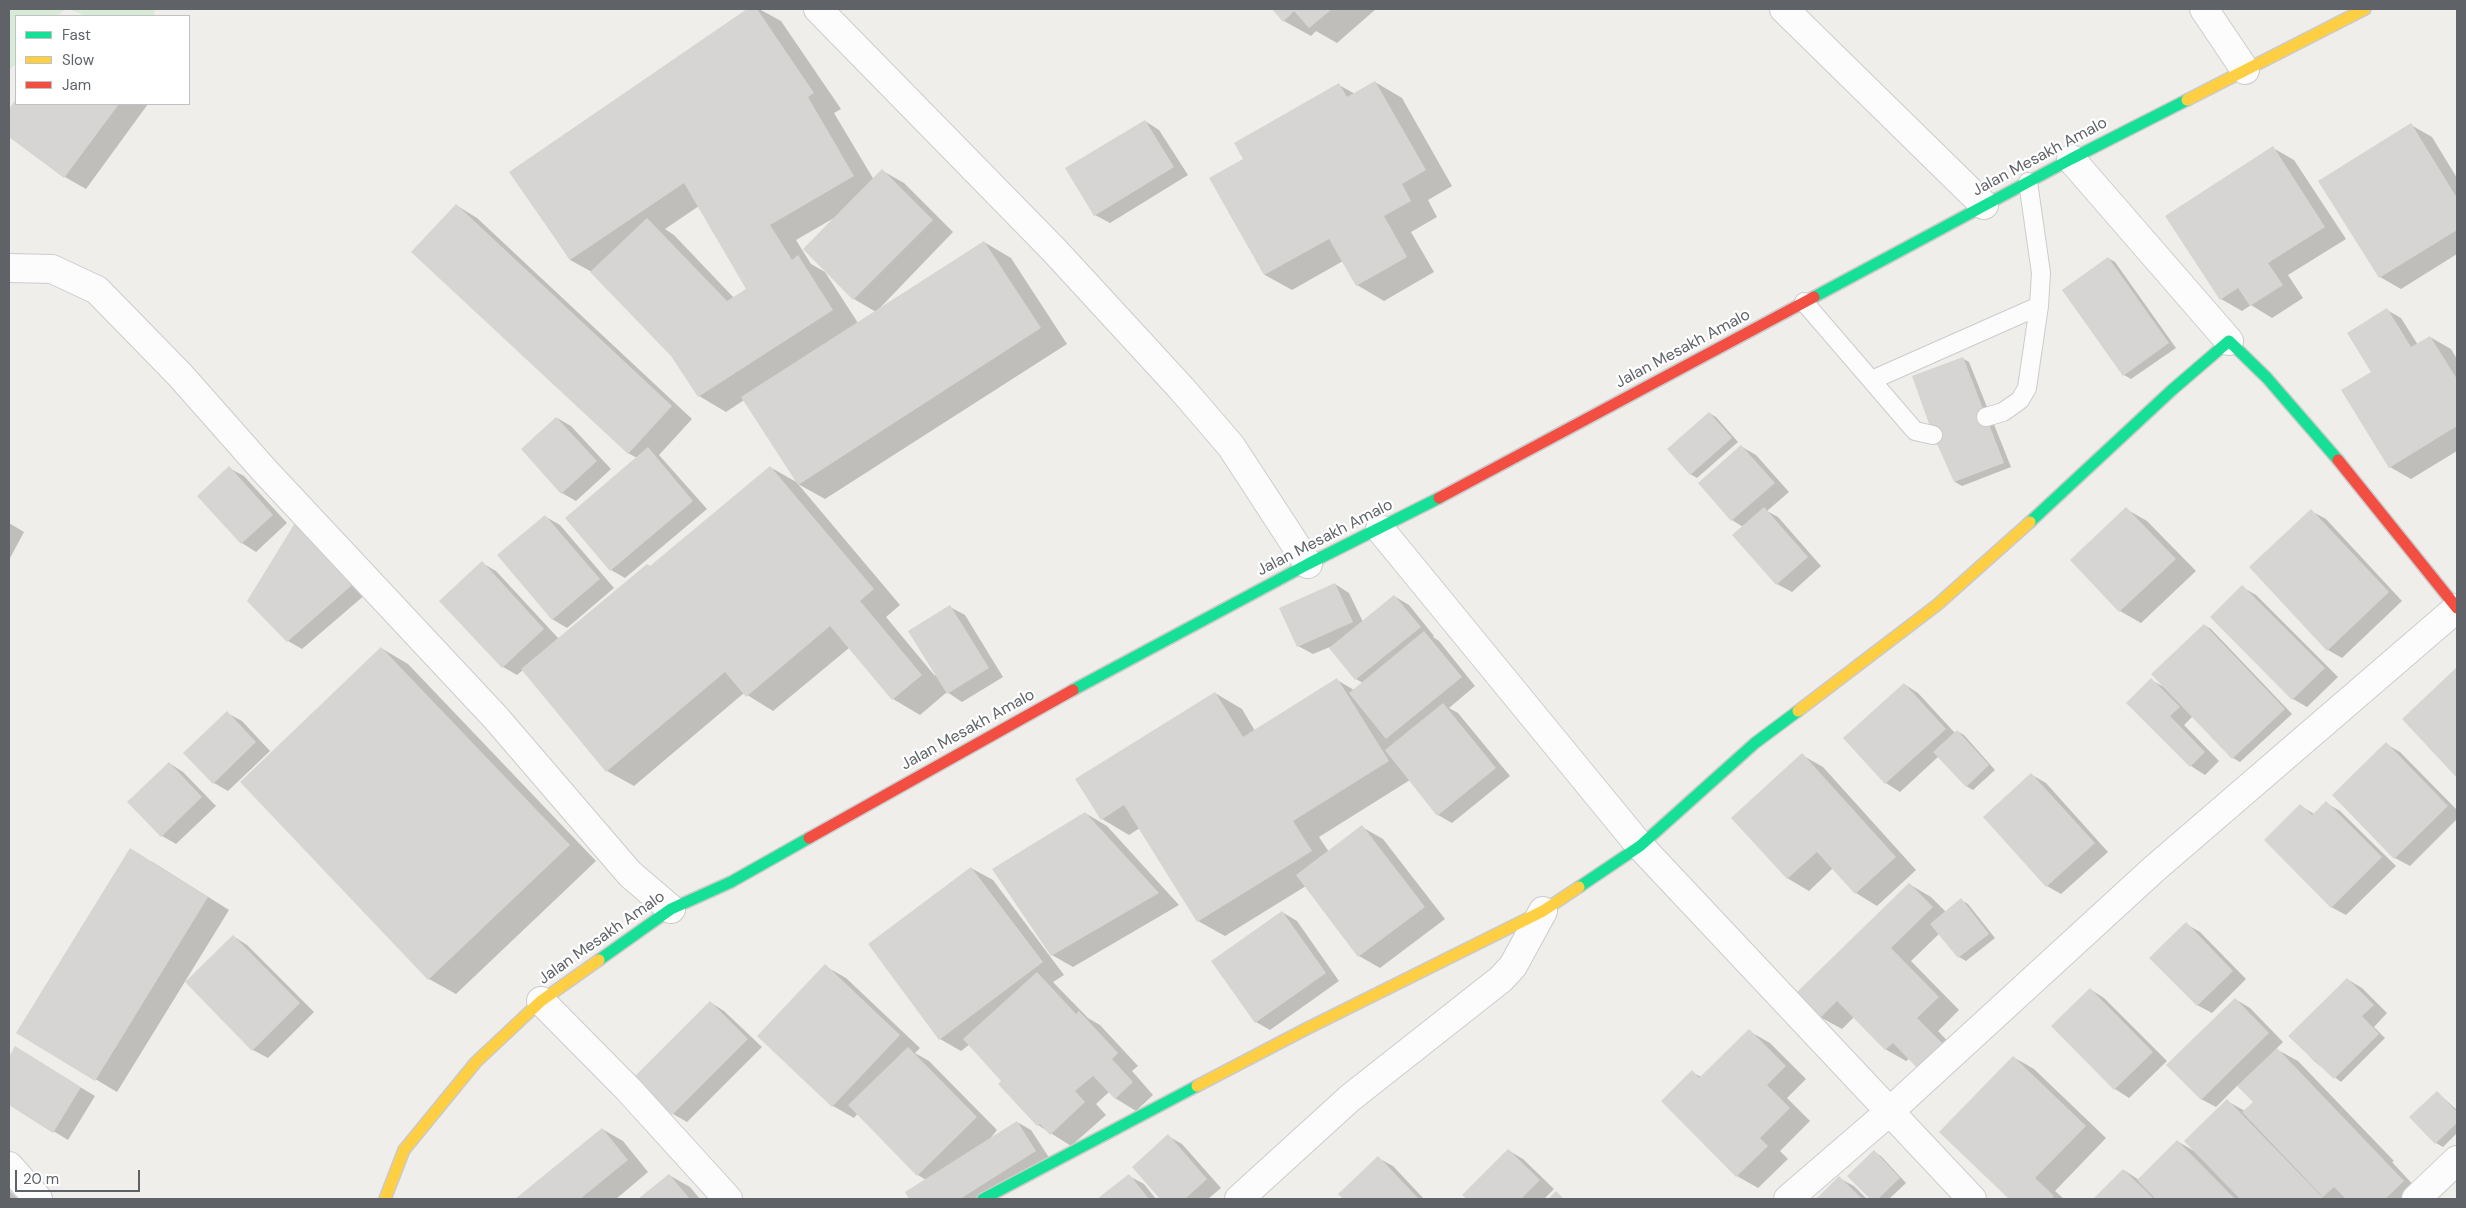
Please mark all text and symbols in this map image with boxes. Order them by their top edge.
legend [15,15,190,105]
text: Fast [62,25,91,45]
text: Slow [62,50,94,70]
text: Jam [62,75,91,95]
street label: Jalan Mesakh Amalo [1969,113,2111,201]
street label: Jalan Mesakh Amalo [1612,305,1754,393]
street label: Jalan Mesakh Amalo [1254,495,1396,581]
street label: Jalan Mesakh Amalo [898,685,1038,775]
street label: Jalan Mesakh Amalo [535,887,669,989]
scale bar [18,1160,142,1192]
text: 20 m [23,1169,59,1189]

